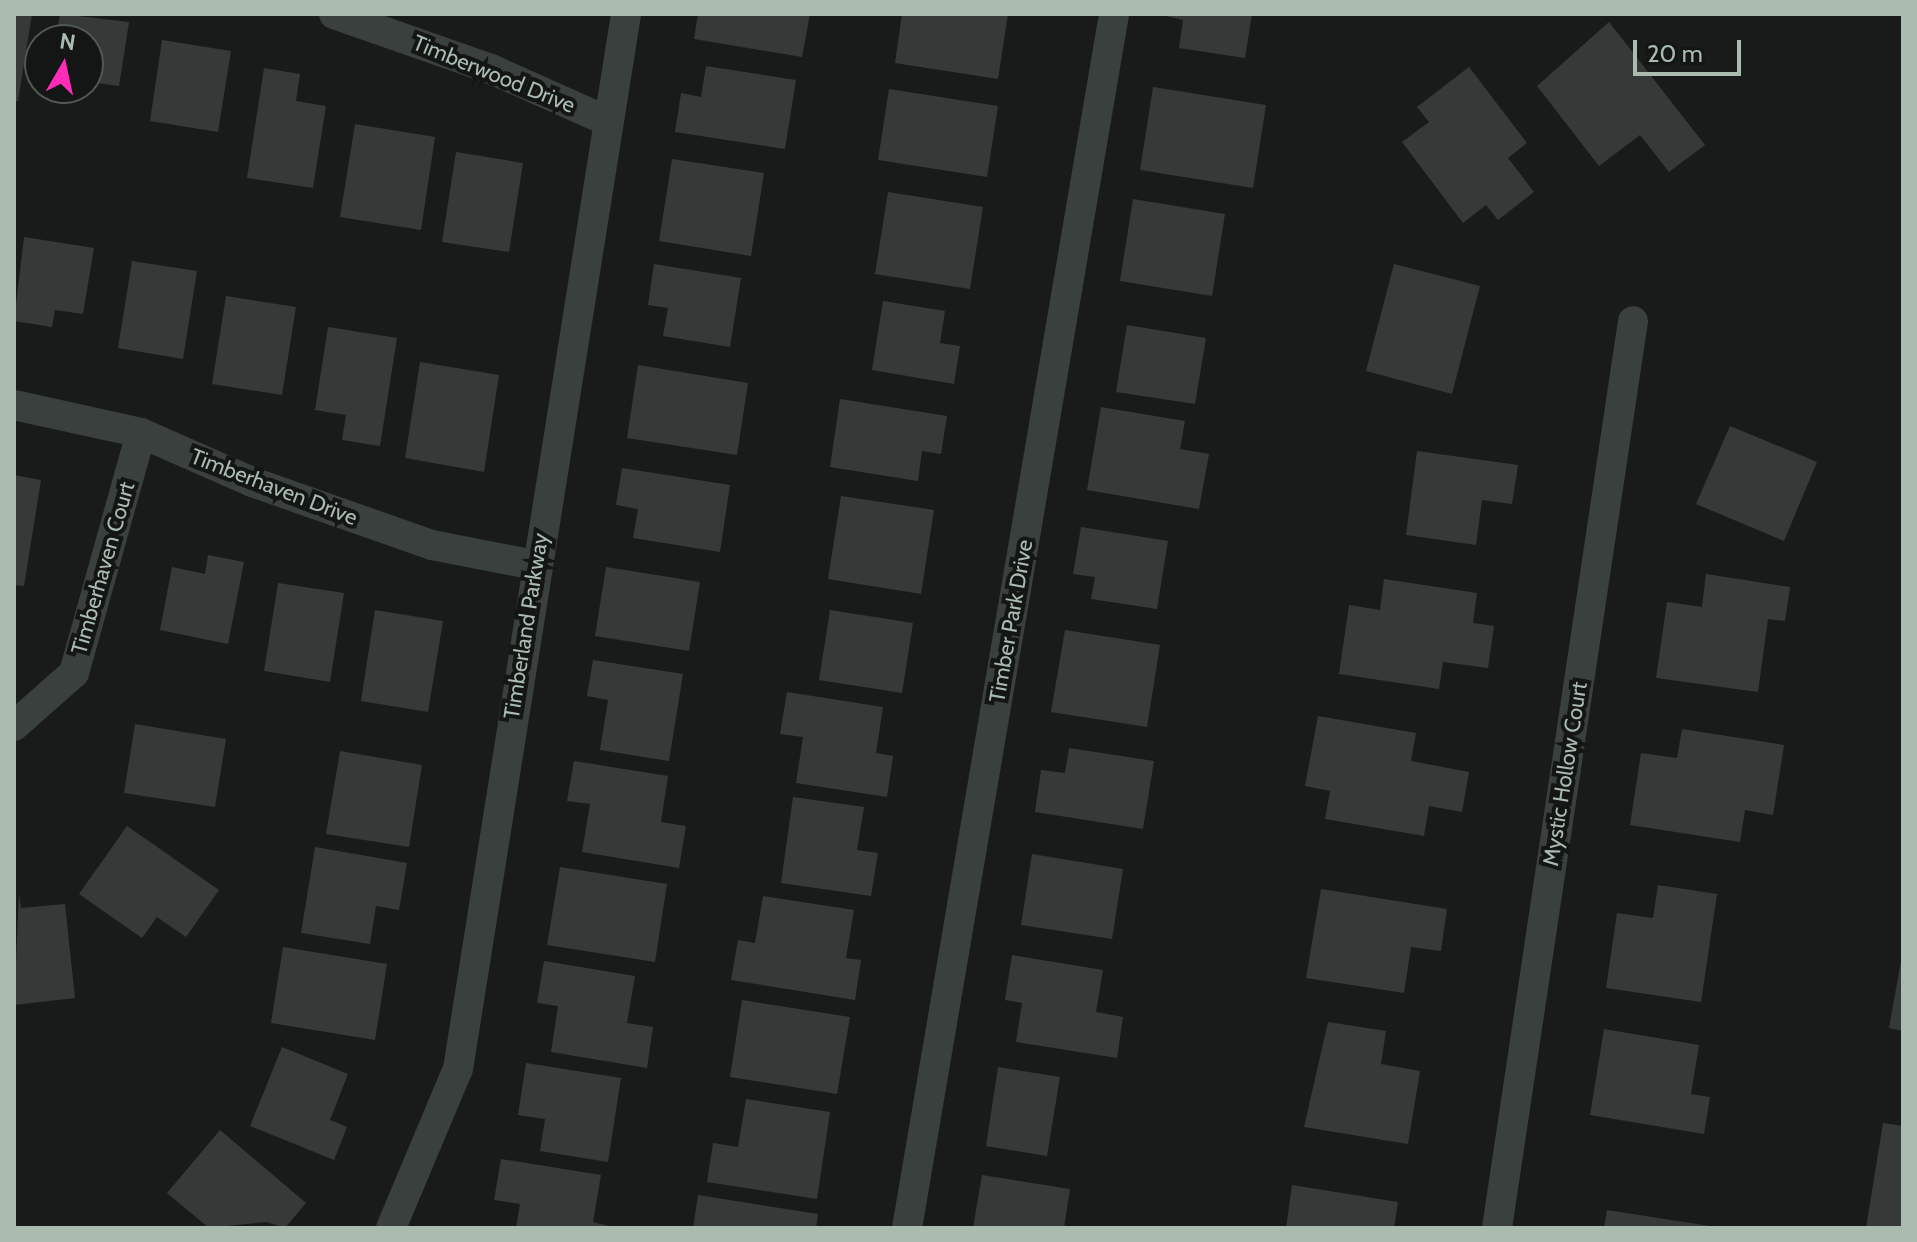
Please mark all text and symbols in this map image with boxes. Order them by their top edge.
north arrow [24,24,104,104]
scale bar [1637,24,1745,74]
text: N [58,27,77,56]
street label: Timberwood Drive [409,29,579,119]
text: 20 m [1647,39,1703,68]
street label: Timberhaven Drive [187,443,361,531]
street label: Timberhaven Court [66,479,140,657]
street label: Timberland Parkway [498,531,554,721]
street label: Timber Park Drive [984,538,1038,704]
street label: Mystic Hollow Court [1537,680,1593,868]

